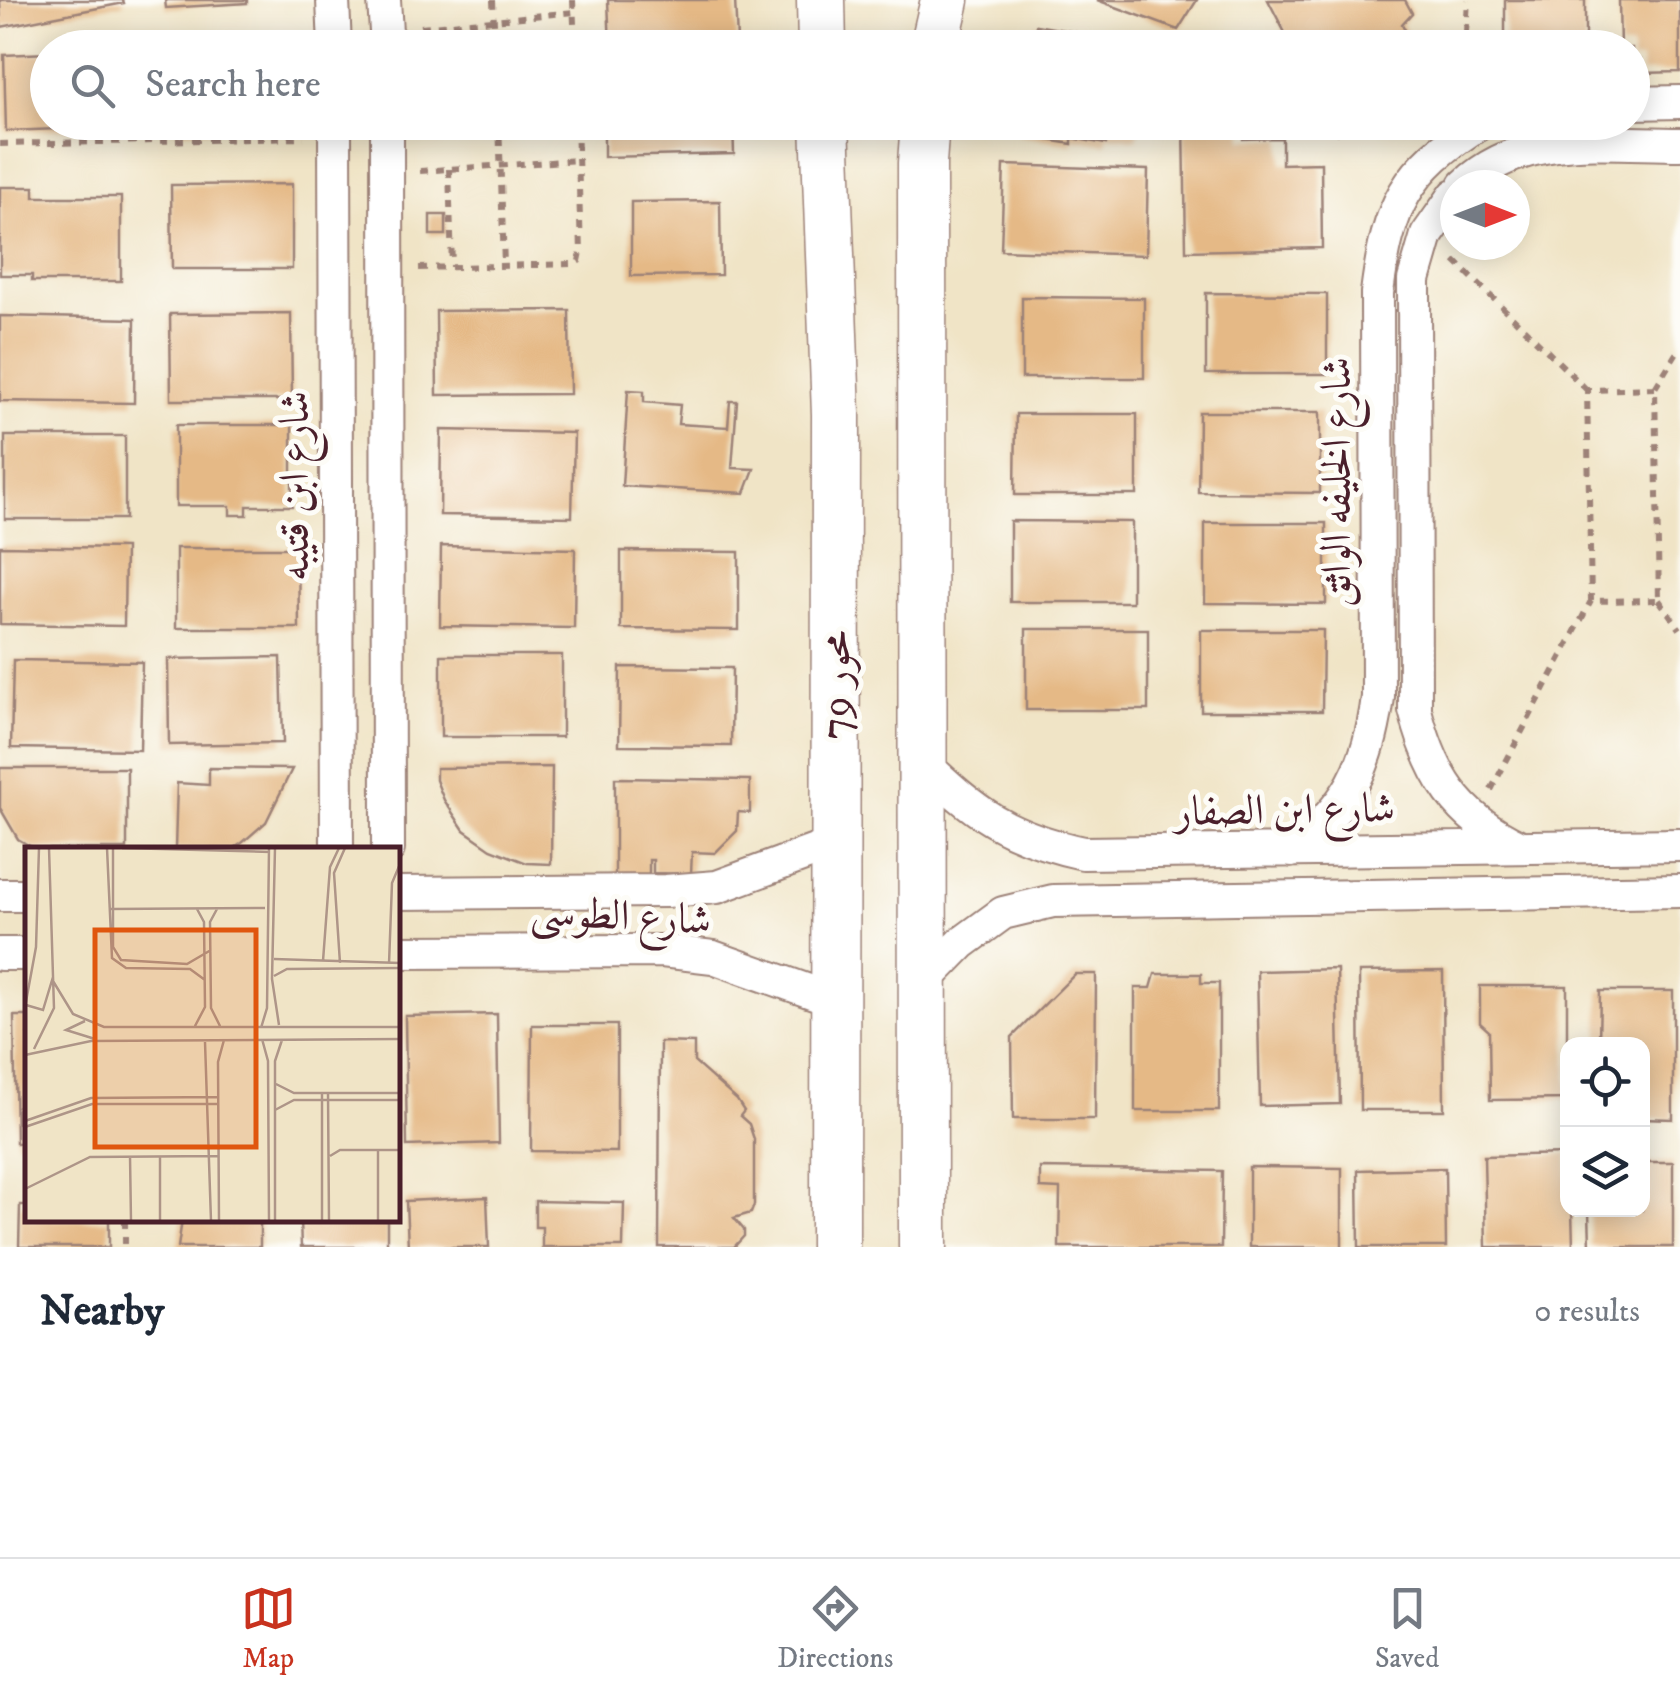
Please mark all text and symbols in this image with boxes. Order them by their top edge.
search box [30,30,1650,140]
icon: search [65,58,120,113]
text: Search here [145,61,321,109]
north arrow [1440,170,1530,260]
street label: شارع الخليفه الواثق [1312,357,1371,607]
street label: شارع ابن قتيبه [270,391,329,581]
street label: محور 79 [811,631,863,739]
street label: شارع ابن الصفار [1170,783,1396,846]
inset map [25,847,400,1222]
street label: شارع الطوسى [529,886,713,955]
map controls [1560,1037,1650,1217]
button: locate [1560,1037,1650,1127]
button: layers [1560,1127,1650,1217]
text: Nearby [40,1286,164,1338]
text: 0 results [1534,1292,1640,1332]
tab: Map [241,1581,296,1676]
tab: Directions [777,1581,893,1676]
tab: Saved [1375,1581,1439,1676]

